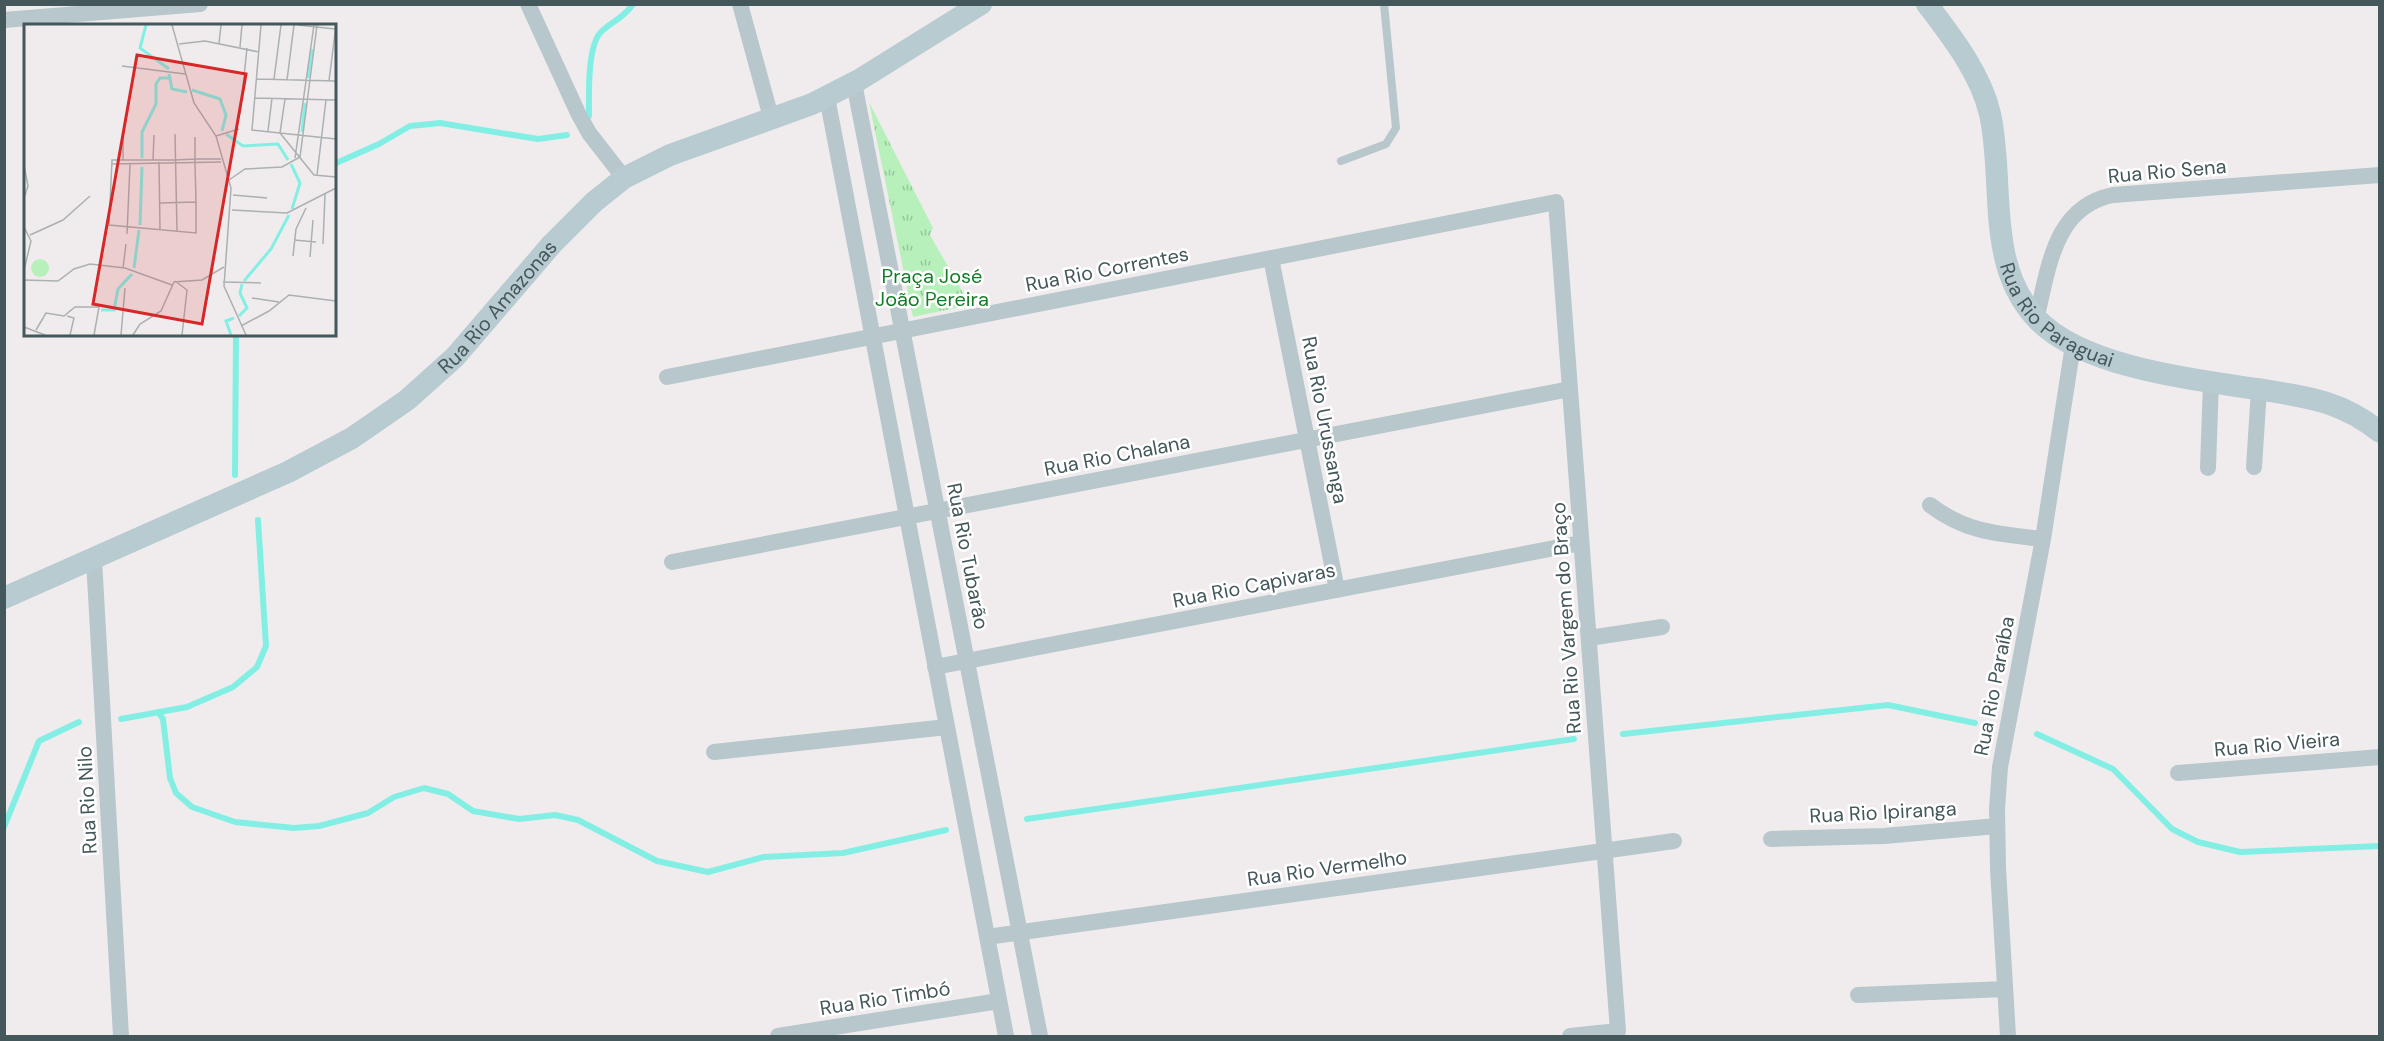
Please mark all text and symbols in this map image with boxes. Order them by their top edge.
inset map [24,24,336,336]
street label: Rua Rio Sena [2107,153,2227,189]
street label: Rua Rio Amazonas [432,235,563,379]
street label: Rua Rio Correntes [1023,240,1191,298]
street label: Rua Rio Paraguai [1994,259,2117,373]
park label: Praça José João Pereira [875,263,989,312]
street label: Rua Rio Urussanga [1296,334,1354,506]
street label: Rua Rio Chalana [1042,428,1192,482]
street label: Rua Rio Tubarão [941,481,995,631]
street label: Rua Rio Vargem do Braço [1545,501,1587,735]
street label: Rua Rio Capivaras [1170,556,1338,614]
street label: Rua Rio Paraíba [1968,614,2020,758]
street label: Rua Rio Vieira [2213,726,2341,762]
street label: Rua Rio Nilo [71,745,103,855]
street label: Rua Rio Ipiranga [1809,795,1957,829]
street label: Rua Rio Vermelho [1245,844,1409,892]
street label: Rua Rio Timbó [818,975,952,1021]

